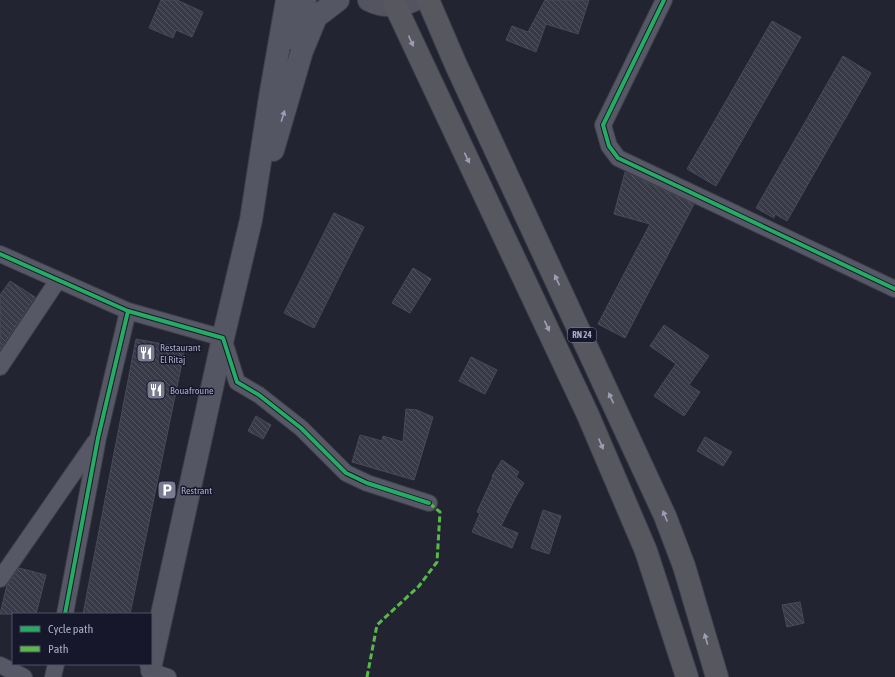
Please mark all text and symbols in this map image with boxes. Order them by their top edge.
one-way arrow [408,35,414,46]
one-way arrow [280,109,286,121]
one-way arrow [464,152,471,163]
one-way arrow [553,274,560,286]
one-way arrow [544,320,550,332]
road number: RN 24 [568,328,596,342]
restaurant icon: Restaurant El Ritaj [135,342,157,364]
place label: Restaurant El Ritaj [160,342,201,365]
restaurant icon: Bouafroune [145,379,167,401]
place label: Bouafroune [170,385,214,396]
one-way arrow [608,392,614,404]
one-way arrow [598,439,604,450]
parking icon: Restrant [156,479,178,501]
place label: Restrant [181,485,212,496]
one-way arrow [662,511,668,522]
legend [12,613,152,665]
text: Cycle path [48,622,93,636]
one-way arrow [703,633,709,645]
text: Path [48,642,69,656]

